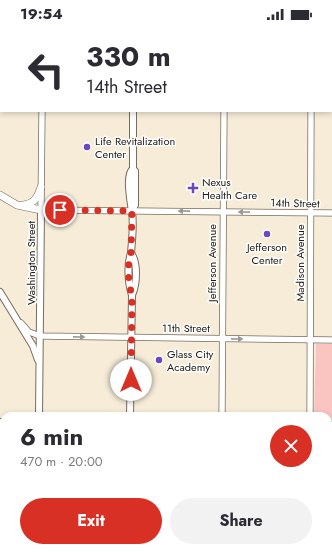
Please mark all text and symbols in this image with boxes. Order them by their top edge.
text: 19:54 [20,3,63,25]
text: 330 m [86,36,171,77]
icon: left [20,44,72,96]
text: 14th Street [86,74,167,100]
place label: Life Revitalization Center [95,133,175,162]
marker: Life Revitalization Center [82,142,92,152]
place label: Nexus Health Care [202,174,257,203]
marker: Nexus Health Care [187,182,199,194]
pin [43,193,77,227]
street label: 14th Street [270,195,320,211]
icon: arrive [49,199,71,221]
one-way arrow [178,208,190,215]
one-way arrow [237,209,250,215]
street label: Washington Street [23,221,39,305]
street label: Jefferson Avenue [204,224,220,304]
street label: Madison Avenue [292,224,308,302]
marker: Jefferson Center [262,229,272,239]
place label: Jefferson Center [245,239,287,268]
street label: 11th Street [162,320,210,336]
one-way arrow [73,334,86,340]
one-way arrow [231,336,244,342]
place label: Glass City Academy [167,346,214,375]
marker: Glass City Academy [154,355,164,365]
position arrow [110,359,152,401]
text: 6 min [20,419,83,454]
button: close [270,425,312,467]
text: 470 m · 20:00 [20,452,103,471]
button: Exit [20,498,162,544]
button: Share [170,498,312,544]

